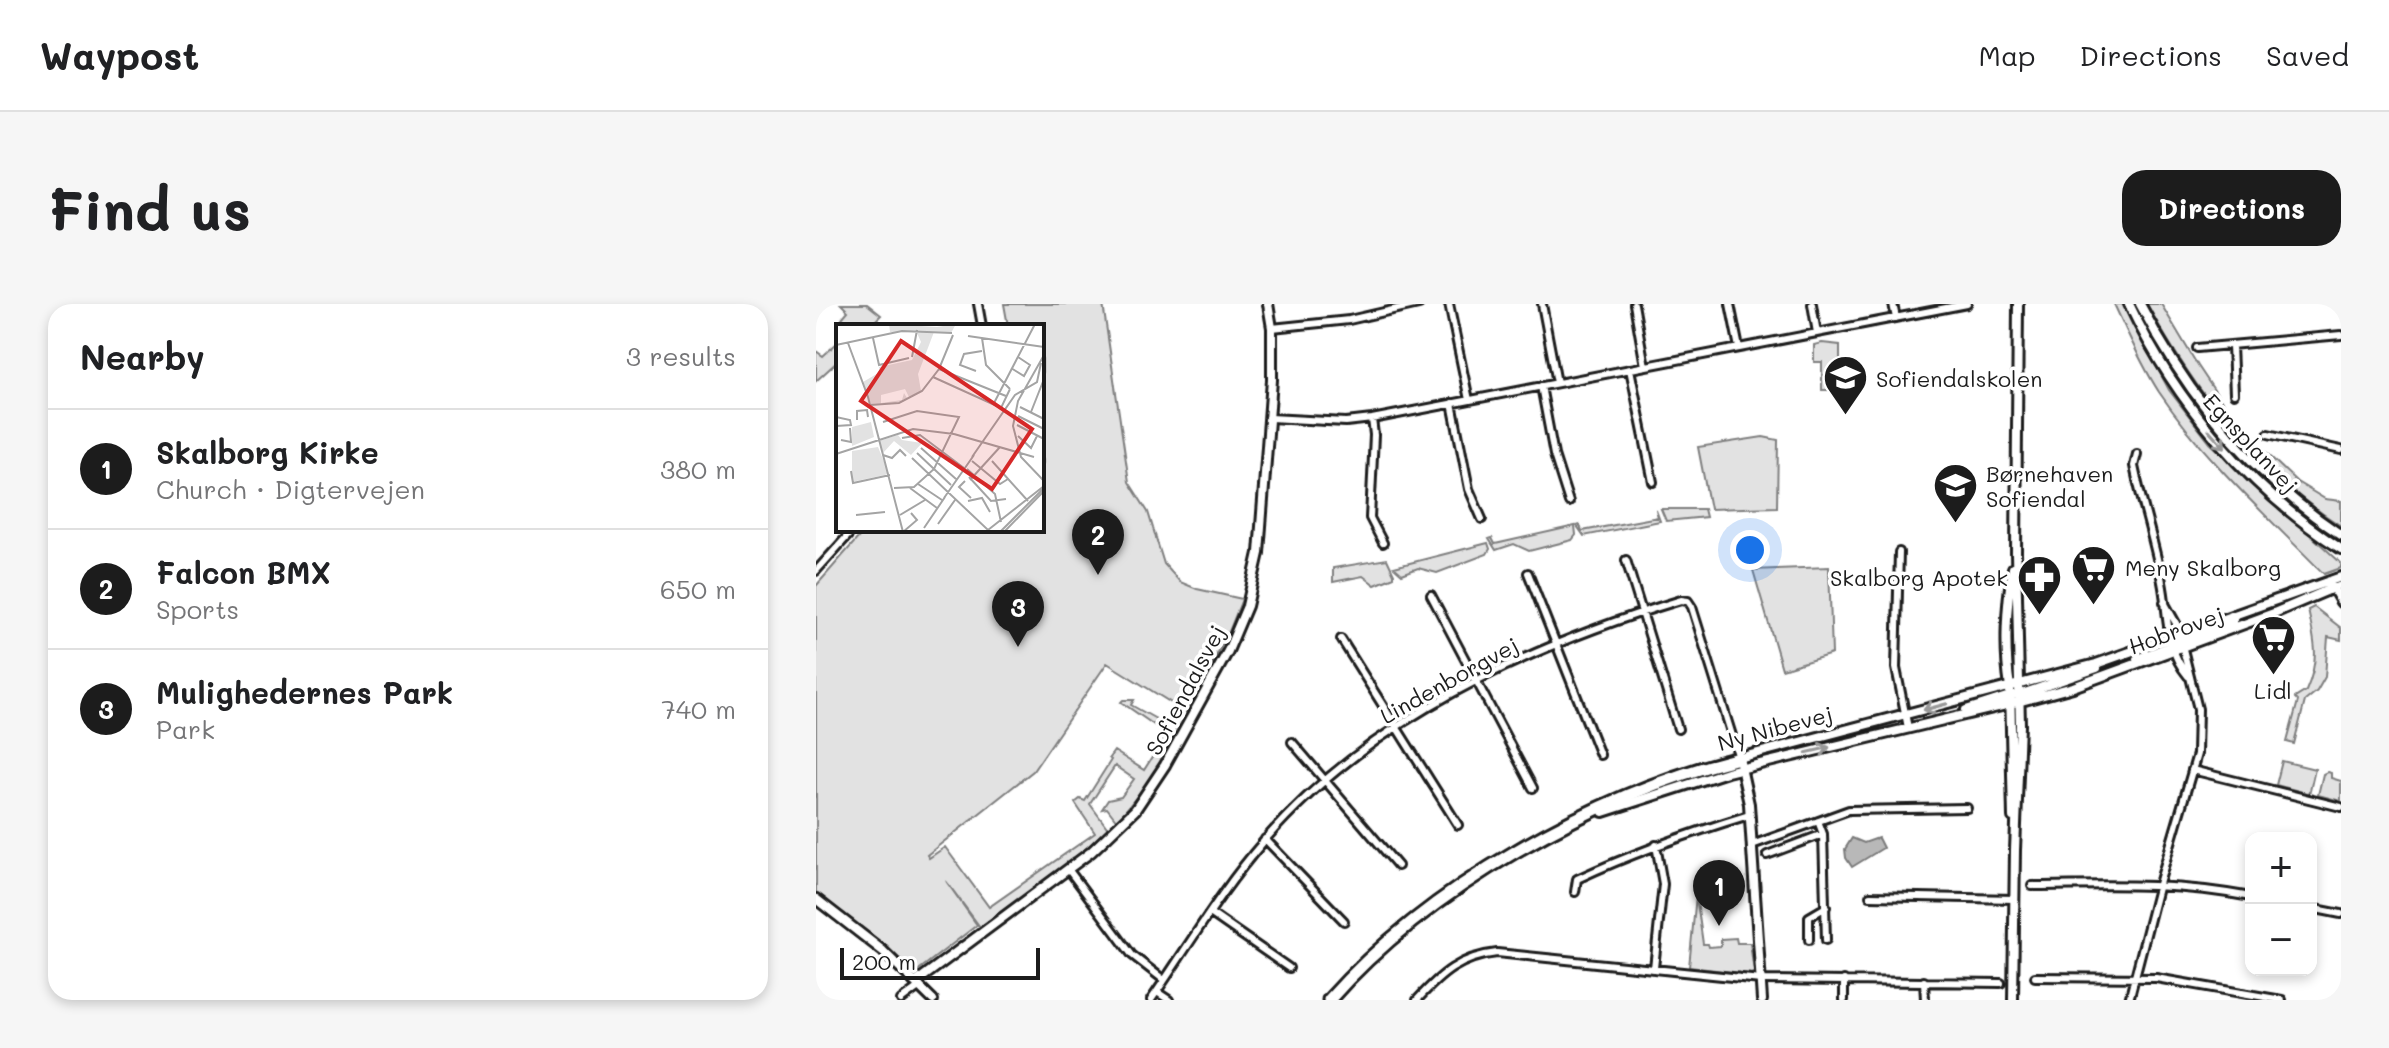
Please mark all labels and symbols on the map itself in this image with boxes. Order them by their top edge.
inset map [836,324,1044,532]
school or university icon: Sofiendalskolen [1821,354,1869,417]
place label: Sofiendalskolen [1876,364,2042,393]
street label: Egnsplanvej [2197,387,2305,499]
one-way arrow [2208,429,2226,449]
place label: Børnehaven Sofiendal [1986,459,2113,513]
school or university icon: Børnehaven Sofiendal [1931,462,1979,525]
pin: 2 [1072,509,1124,575]
your location [1730,530,1770,570]
supermarket icon: Meny Skalborg [2070,543,2118,606]
pharmacy icon: Skalborg Apotek [2015,553,2063,616]
place label: Meny Skalborg [2125,553,2281,582]
place label: Skalborg Apotek [1830,563,2008,592]
pin: 3 [992,581,1044,647]
street label: Hobrovej [2124,599,2228,661]
supermarket icon: Lidl [2249,613,2297,676]
street label: Sofiendalsvej [1139,620,1231,760]
street label: Lindenborgvej [1375,630,1523,730]
place label: Lidl [2254,676,2292,705]
street label: Ny Nibevej [1714,699,1836,757]
one-way arrow [1923,701,1949,716]
one-way arrow [1804,742,1830,757]
pin: 1 [1693,860,1745,926]
scale bar [840,944,1040,980]

